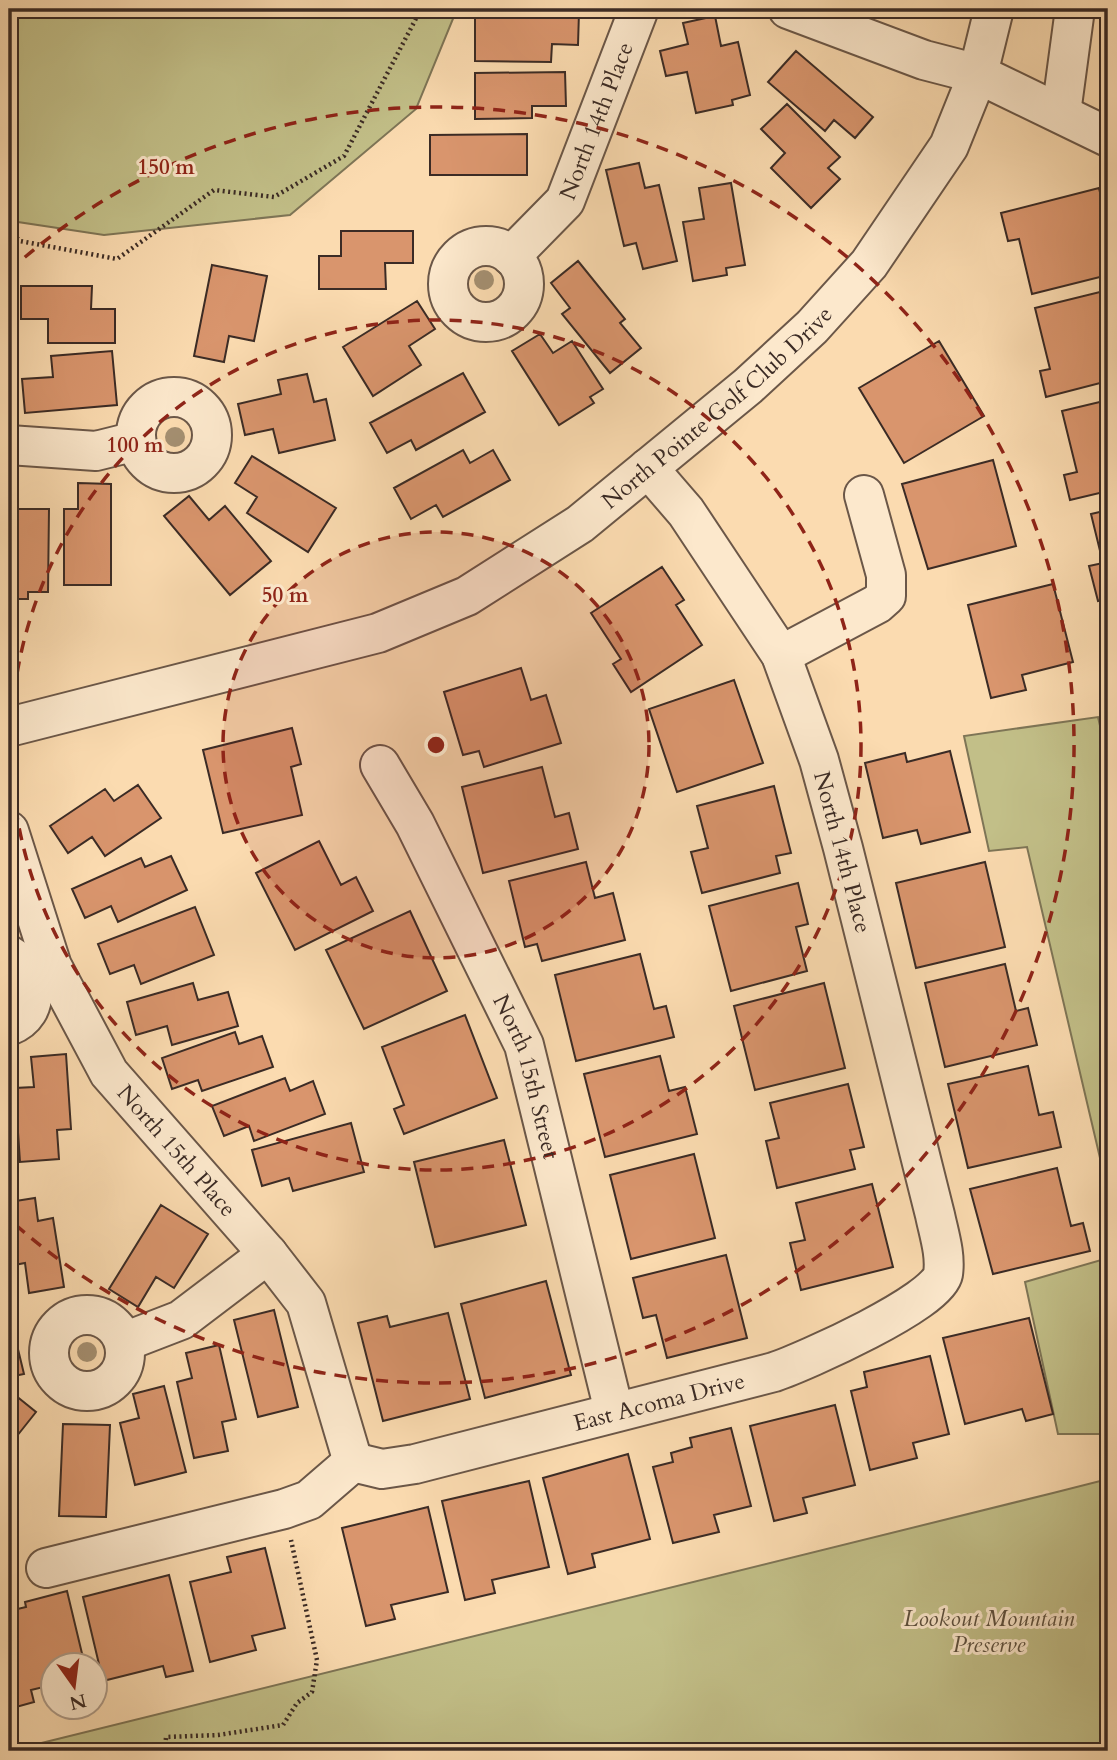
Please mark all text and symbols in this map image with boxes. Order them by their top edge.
street label: North 14th Place [552,38,641,204]
text: 150 m [137,153,195,182]
street label: North Pointe Golf Club Drive [595,300,840,516]
text: 100 m [106,431,164,460]
text: 50 m [262,581,309,610]
centre of rings [424,733,448,757]
street label: North 14th Place [806,768,879,937]
street label: North 15th Street [485,989,566,1162]
street label: North 15th Place [110,1078,243,1224]
street label: East Acoma Drive [570,1365,748,1439]
park label: Lookout Mountain Preserve [903,1603,1075,1660]
north arrow [38,1652,108,1722]
text: N [66,1687,89,1716]

